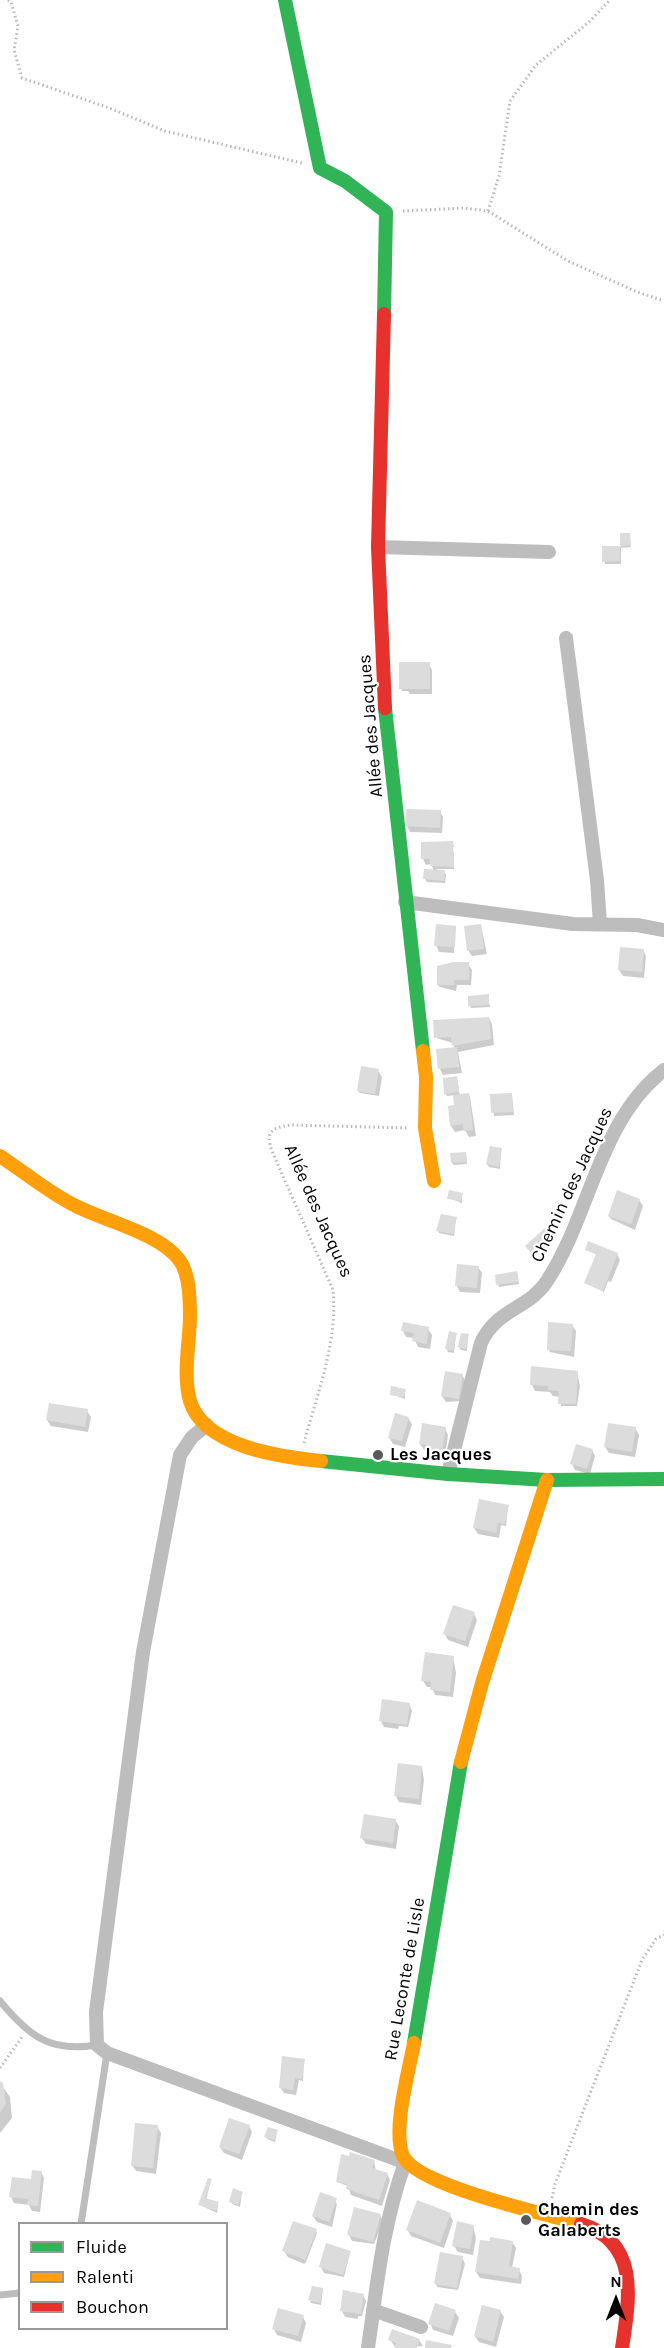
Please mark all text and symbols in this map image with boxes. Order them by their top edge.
street label: Allée des Jacques [354,654,388,798]
street label: Chemin des Jacques [527,1104,617,1266]
street label: Allée des Jacques [279,1141,357,1281]
place label: Les Jacques [390,1444,492,1466]
marker: Les Jacques [371,1448,385,1462]
street label: Rue Leconte de Lisle [380,1896,430,2062]
place label: Chemin des Galaberts [538,2199,639,2242]
marker: Chemin des Galaberts [519,2213,533,2227]
legend [18,2222,228,2330]
text: Fluide [76,2236,127,2258]
text: Ralenti [76,2266,134,2288]
north arrow [586,2270,646,2330]
text: N [610,2272,622,2291]
text: Bouchon [76,2296,149,2318]

